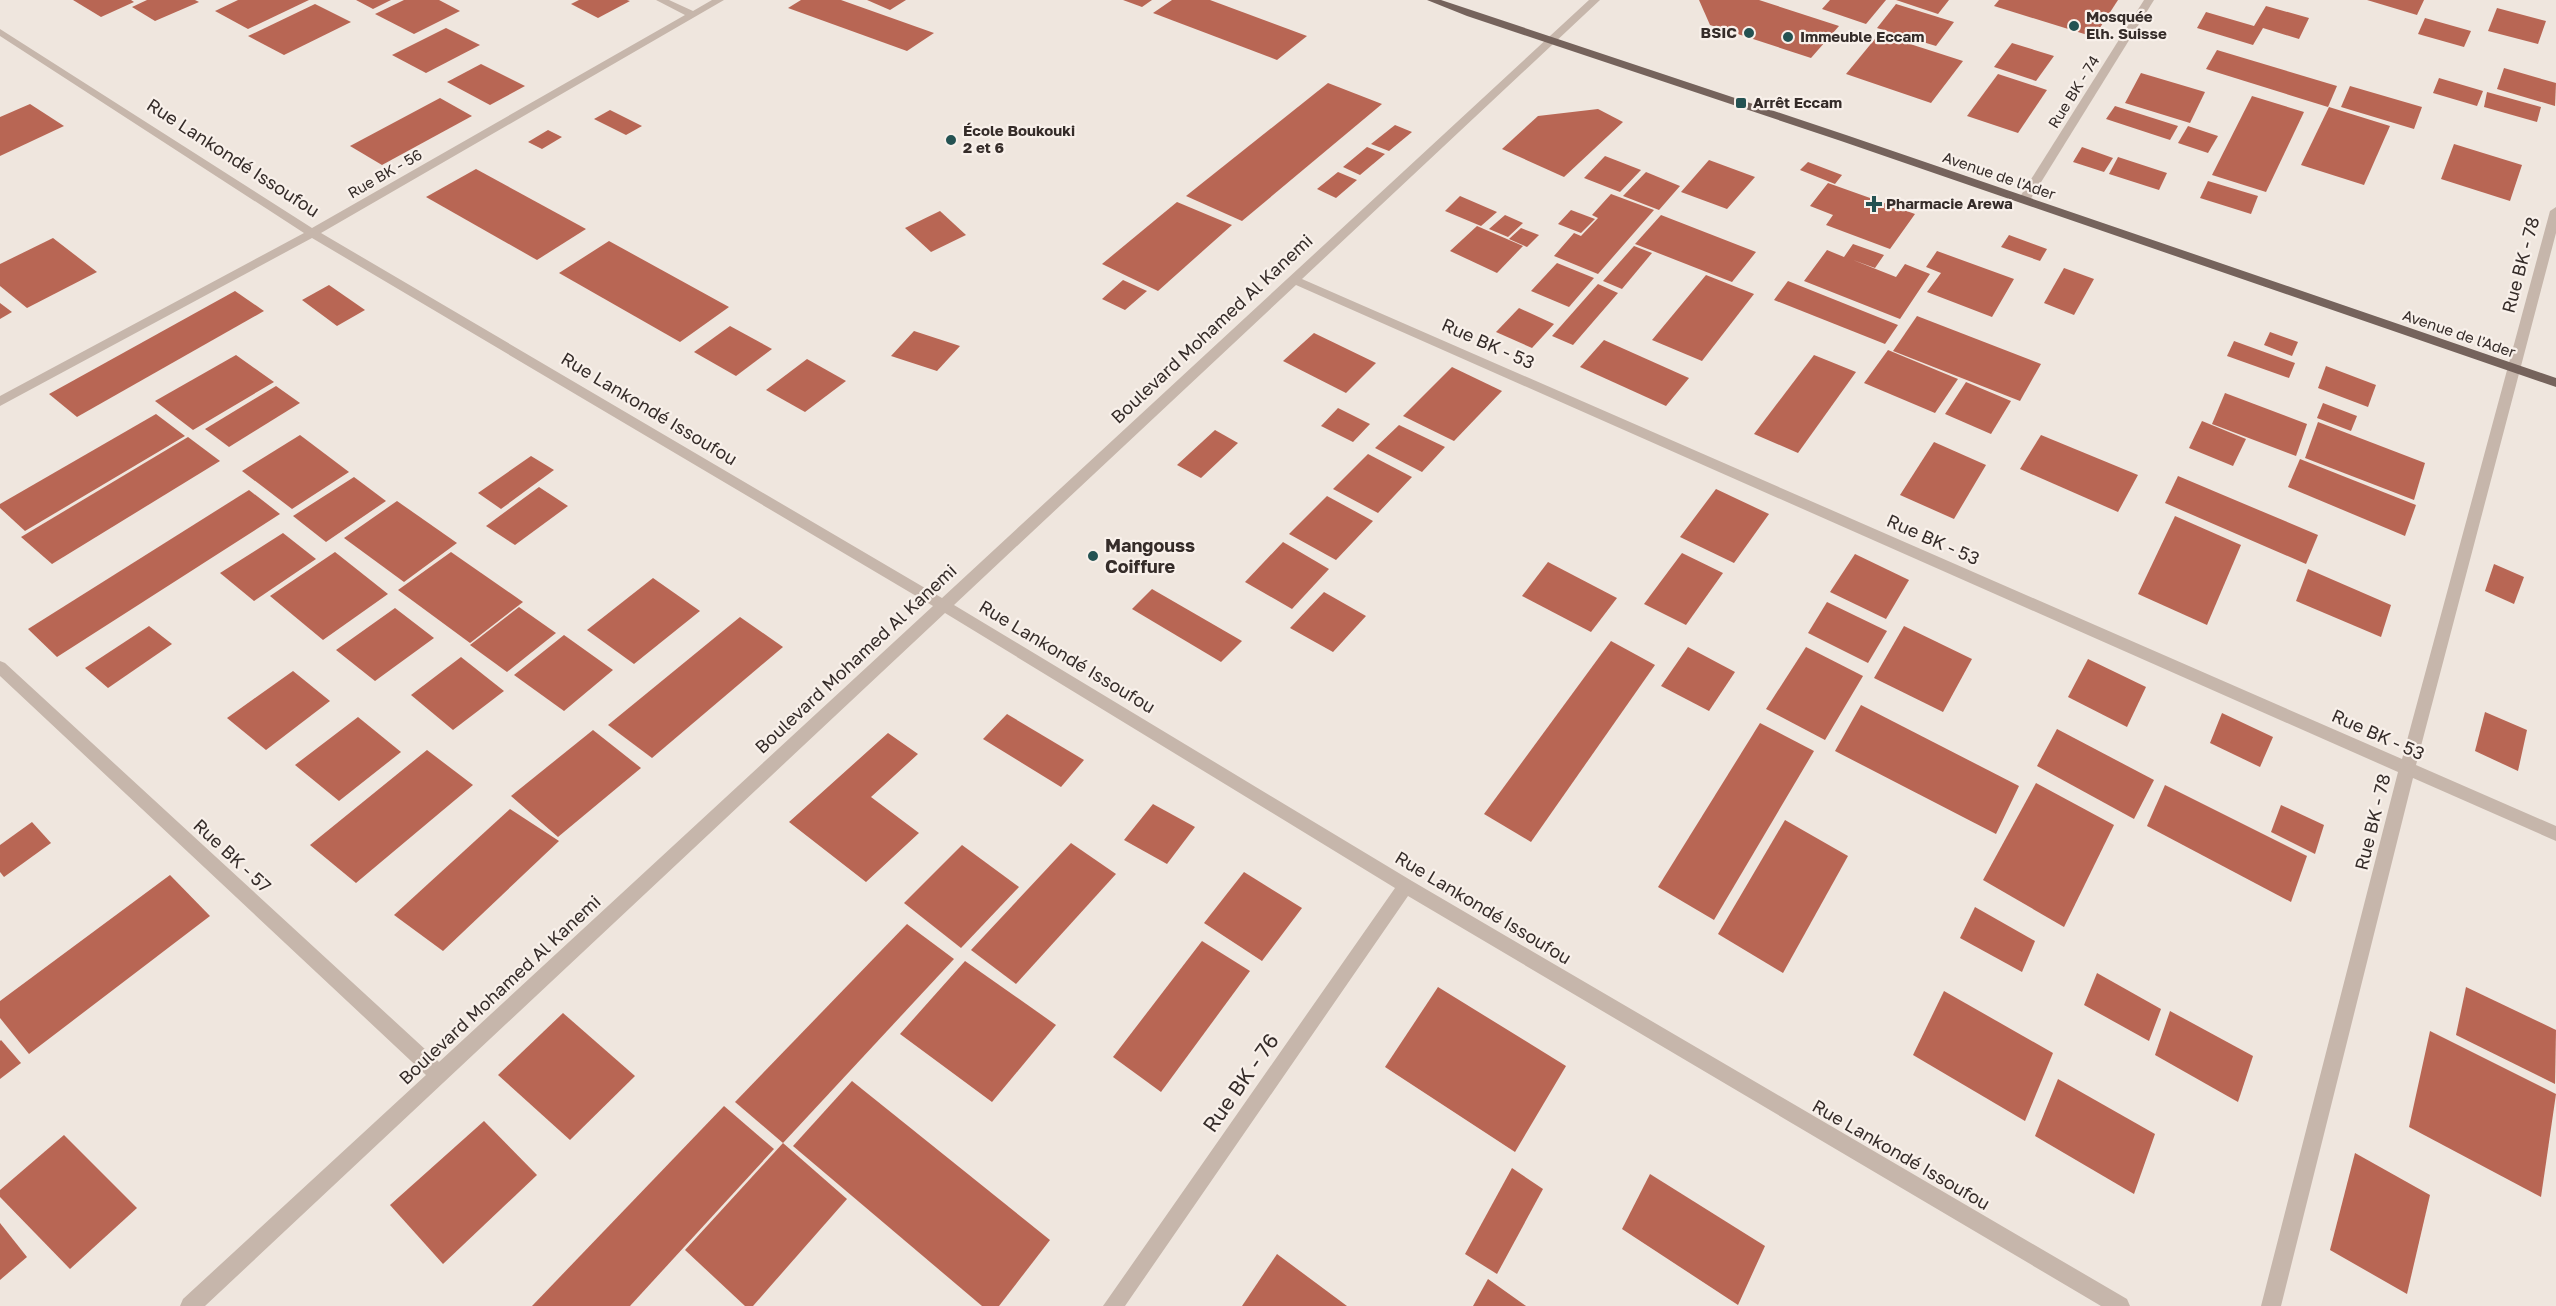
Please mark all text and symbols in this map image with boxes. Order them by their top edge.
place label: Mosquée Elh. Suisse [2086,7,2167,42]
marker: Mosquée Elh. Suisse [2067,19,2081,33]
place label: BSIC [1701,23,1737,41]
marker: BSIC [1742,26,1756,40]
place label: Immeuble Eccam [1800,27,1924,45]
marker: Immeuble Eccam [1781,30,1795,44]
street label: Rue BK - 74 [2044,52,2103,131]
street label: Rue Lankondé Issoufou [143,93,324,221]
place label: Arrêt Eccam [1753,93,1842,111]
marker: Arrêt Eccam [1734,96,1748,110]
place label: École Boukouki 2 et 6 [963,121,1075,156]
marker: École Boukouki 2 et 6 [944,133,958,147]
street label: Rue BK - 56 [344,145,425,202]
street label: Avenue de l'Ader [1940,147,2058,203]
place label: Pharmacie Arewa [1886,194,2013,212]
marker: Pharmacie Arewa [1867,197,1881,211]
street label: Rue BK - 78 [2497,214,2543,315]
street label: Boulevard Mohamed Al Kanemi [1106,229,1317,428]
street label: Avenue de l'Ader [2400,305,2518,361]
street label: Rue BK - 53 [1439,313,1538,373]
street label: Rue Lankondé Issoufou [557,347,742,469]
street label: Rue BK - 53 [1884,509,1983,569]
place label: Mangouss Coiffure [1105,534,1195,577]
marker: Mangouss Coiffure [1086,549,1100,563]
street label: Boulevard Mohamed Al Kanemi [750,559,961,758]
street label: Rue Lankondé Issoufou [975,595,1160,717]
street label: Rue BK - 53 [2329,704,2428,764]
street label: Rue BK - 78 [2349,771,2395,872]
street label: Rue BK - 57 [189,814,276,897]
street label: Rue Lankondé Issoufou [1391,846,1576,968]
street label: Boulevard Mohamed Al Kanemi [394,890,605,1089]
street label: Rue BK - 76 [1197,1028,1284,1137]
street label: Rue Lankondé Issoufou [1809,1094,1994,1214]

